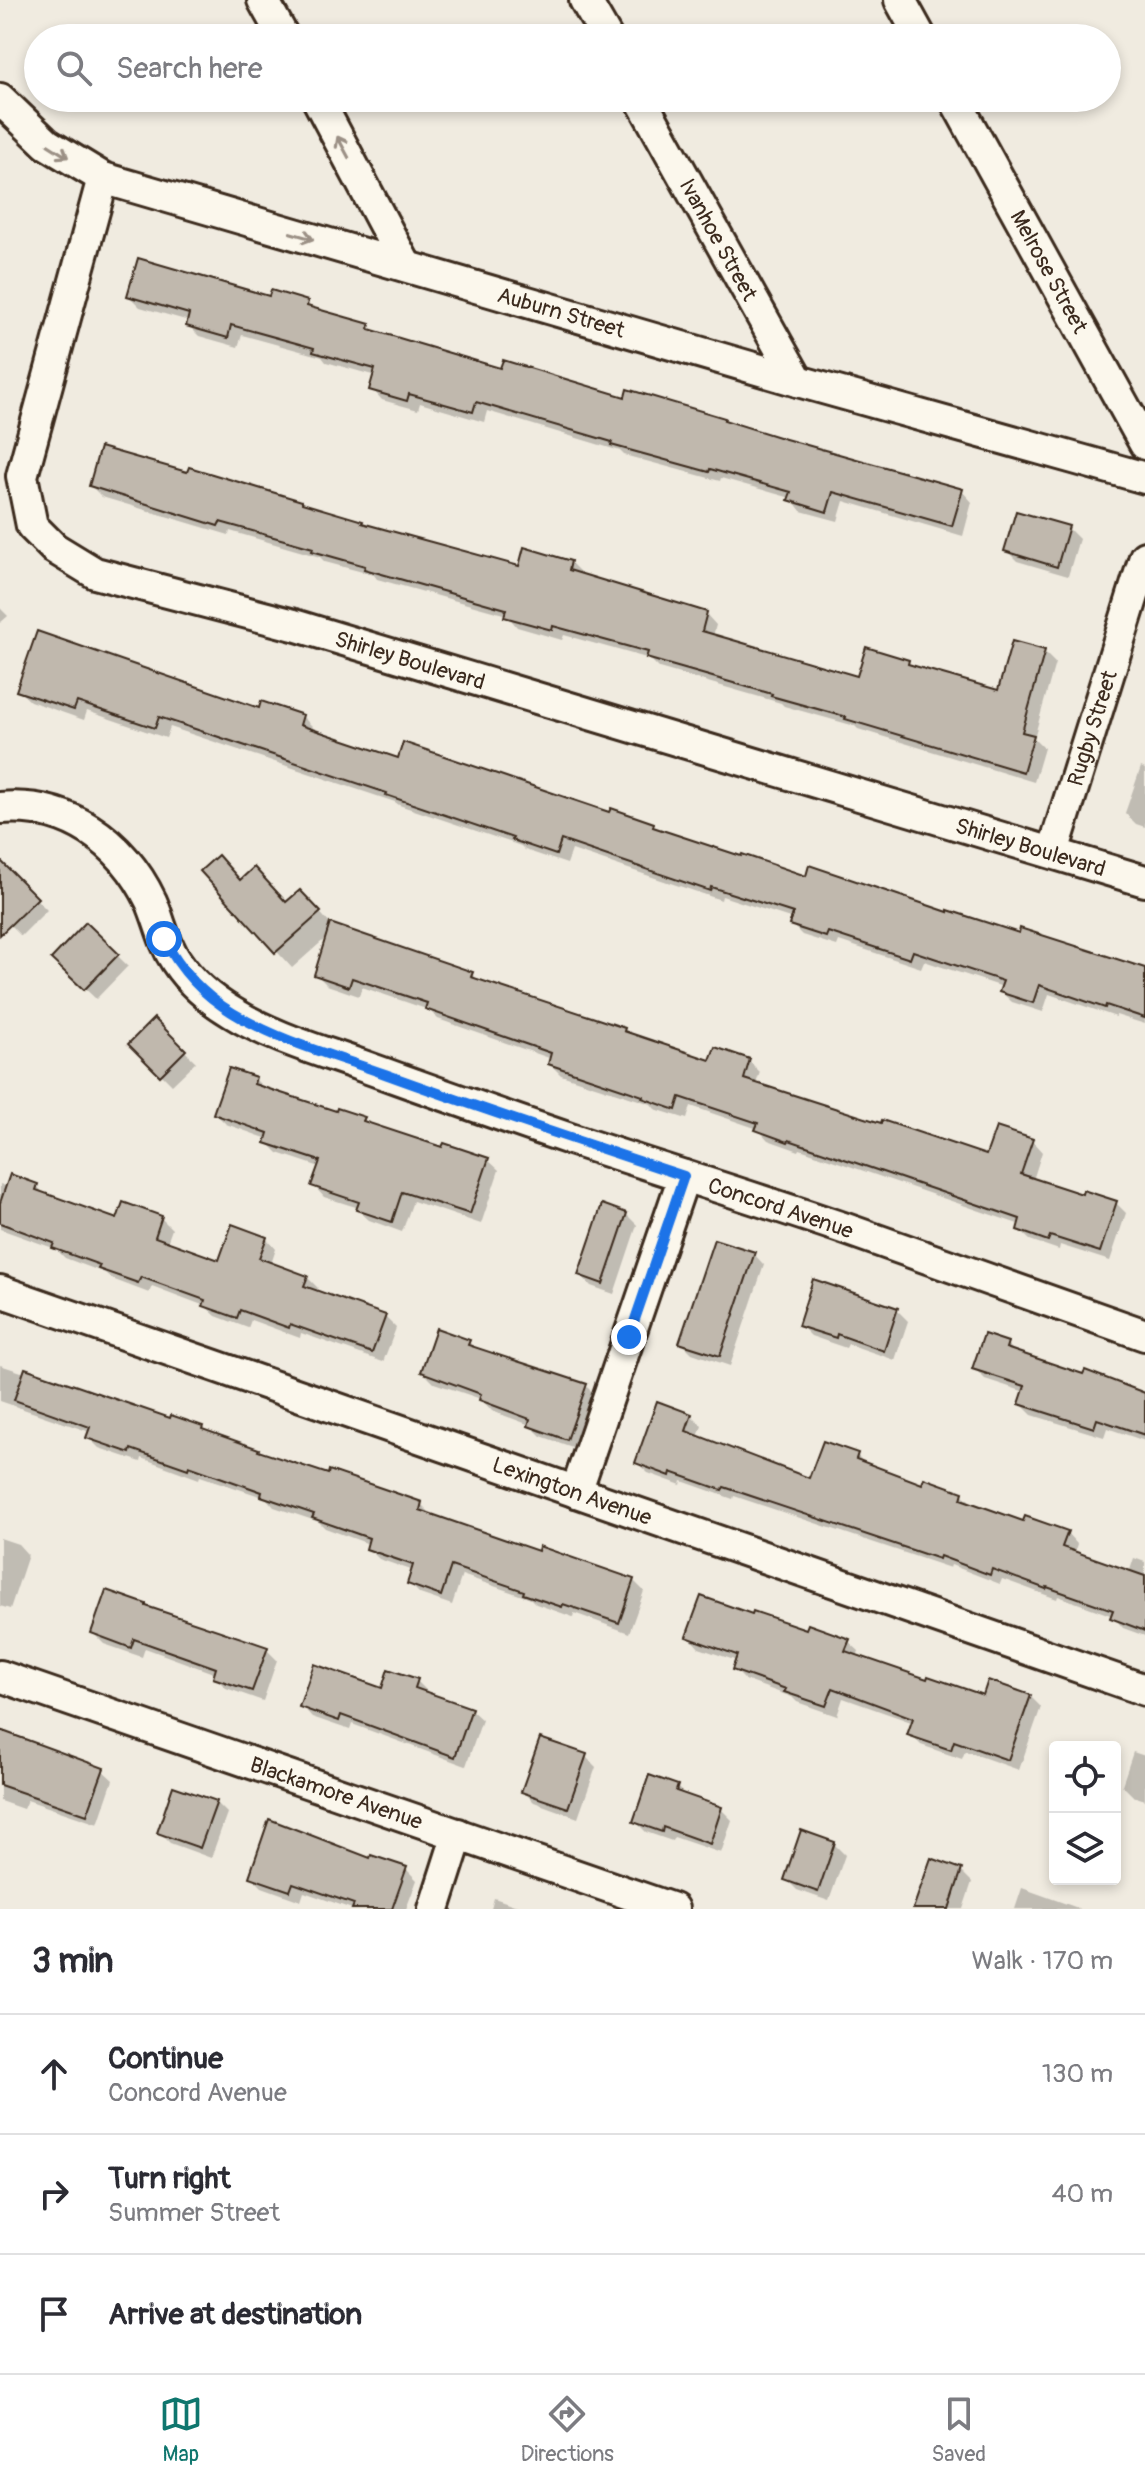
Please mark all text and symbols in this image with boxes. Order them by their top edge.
search box [24,24,1121,112]
icon: search [52,46,96,90]
text: Search here [116,50,263,87]
one-way arrow [335,136,351,160]
one-way arrow [46,143,69,159]
street label: Ivanhoe Street [673,174,763,306]
street label: Melrose Street [1004,205,1094,338]
one-way arrow [289,229,314,244]
street label: Auburn Street [494,281,628,345]
street label: Shirley Boulevard [332,625,488,697]
street label: Rugby Street [1061,667,1124,789]
street label: Shirley Boulevard [952,812,1109,883]
route start [146,921,182,957]
street label: Concord Avenue [704,1172,857,1246]
route end [611,1319,647,1355]
street label: Lexington Avenue [489,1451,655,1532]
map controls [1049,1741,1121,1885]
button: locate [1049,1741,1121,1813]
street label: Blackamore Avenue [246,1751,426,1836]
button: layers [1049,1813,1121,1885]
text: 3 min [32,1940,114,1983]
text: Walk · 170 m [972,1945,1113,1977]
text: Continue [108,2040,223,2077]
icon: ahead [32,2052,76,2096]
text: 130 m [1042,2058,1113,2090]
text: Concord Avenue [108,2077,287,2109]
text: Turn right [108,2160,231,2197]
icon: right [32,2172,76,2216]
text: 40 m [1051,2178,1113,2210]
text: Summer Street [108,2197,280,2229]
icon: arrive [32,2292,76,2336]
text: Arrive at destination [108,2296,362,2333]
tab: Map [159,2392,203,2468]
tab: Directions [521,2392,614,2468]
tab: Saved [932,2392,986,2468]

